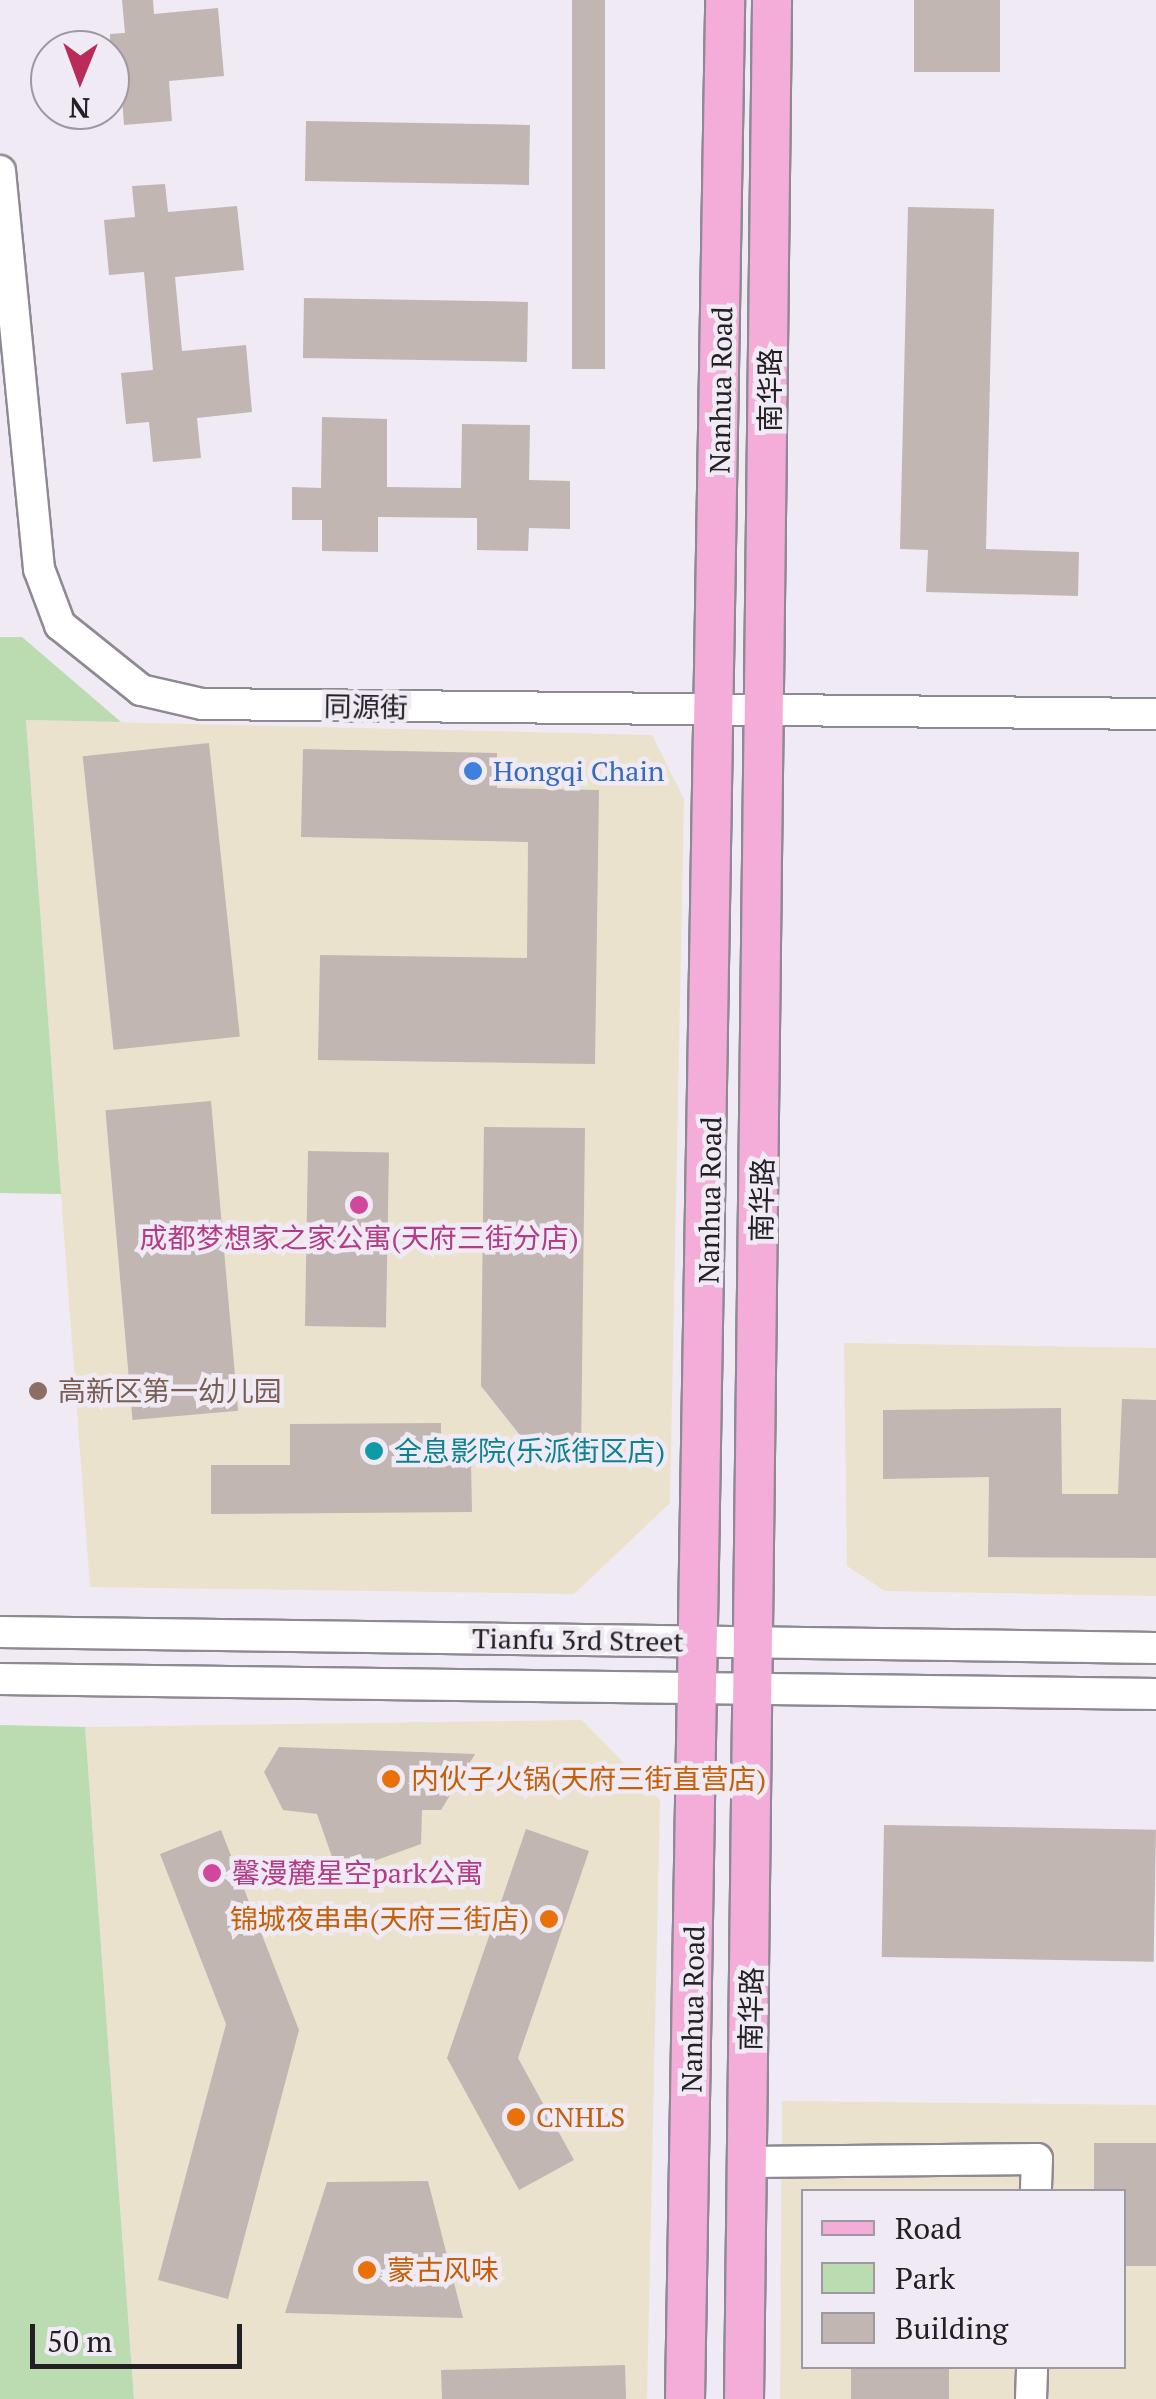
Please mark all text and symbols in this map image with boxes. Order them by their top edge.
north arrow [30,30,130,130]
text: N [69,90,90,127]
street label: Nanhua Road [703,306,739,474]
street label: 南华路 [753,348,787,432]
street label: 同源街 [324,689,408,725]
place label: Hongqi Chain [493,754,664,788]
marker: Hongqi Chain [462,760,484,782]
street label: Nanhua Road [692,1116,728,1284]
street label: 南华路 [744,1158,780,1242]
marker: 成都梦想家之家公寓(天府三街分店) [348,1194,370,1216]
place label: 成都梦想家之家公寓(天府三街分店) [139,1221,579,1255]
place label: 高新区第一幼儿园 [58,1374,282,1408]
marker: 高新区第一幼儿园 [27,1380,49,1402]
place label: 全息影院(乐派街区店) [394,1434,665,1468]
marker: 全息影院(乐派街区店) [363,1440,385,1462]
street label: Tianfu 3rd Street [472,1621,684,1659]
place label: 内伙子火锅(天府三街直营店) [411,1762,766,1796]
marker: 内伙子火锅(天府三街直营店) [380,1768,402,1790]
place label: 馨漫麓星空park公寓 [232,1856,483,1890]
marker: 馨漫麓星空park公寓 [201,1862,223,1884]
place label: 锦城夜串串(天府三街店) [230,1902,529,1936]
marker: 锦城夜串串(天府三街店) [538,1908,560,1930]
street label: Nanhua Road [675,1925,711,2093]
street label: 南华路 [733,1967,769,2051]
place label: CNHLS [536,2100,625,2134]
marker: CNHLS [505,2106,527,2128]
legend [801,2189,1126,2369]
text: Road [895,2208,962,2248]
place label: 蒙古风味 [387,2253,499,2287]
text: Park [895,2258,955,2298]
marker: 蒙古风味 [356,2259,378,2281]
scale bar [35,2304,248,2366]
text: Building [895,2308,1008,2348]
text: 50 m [47,2321,112,2361]

